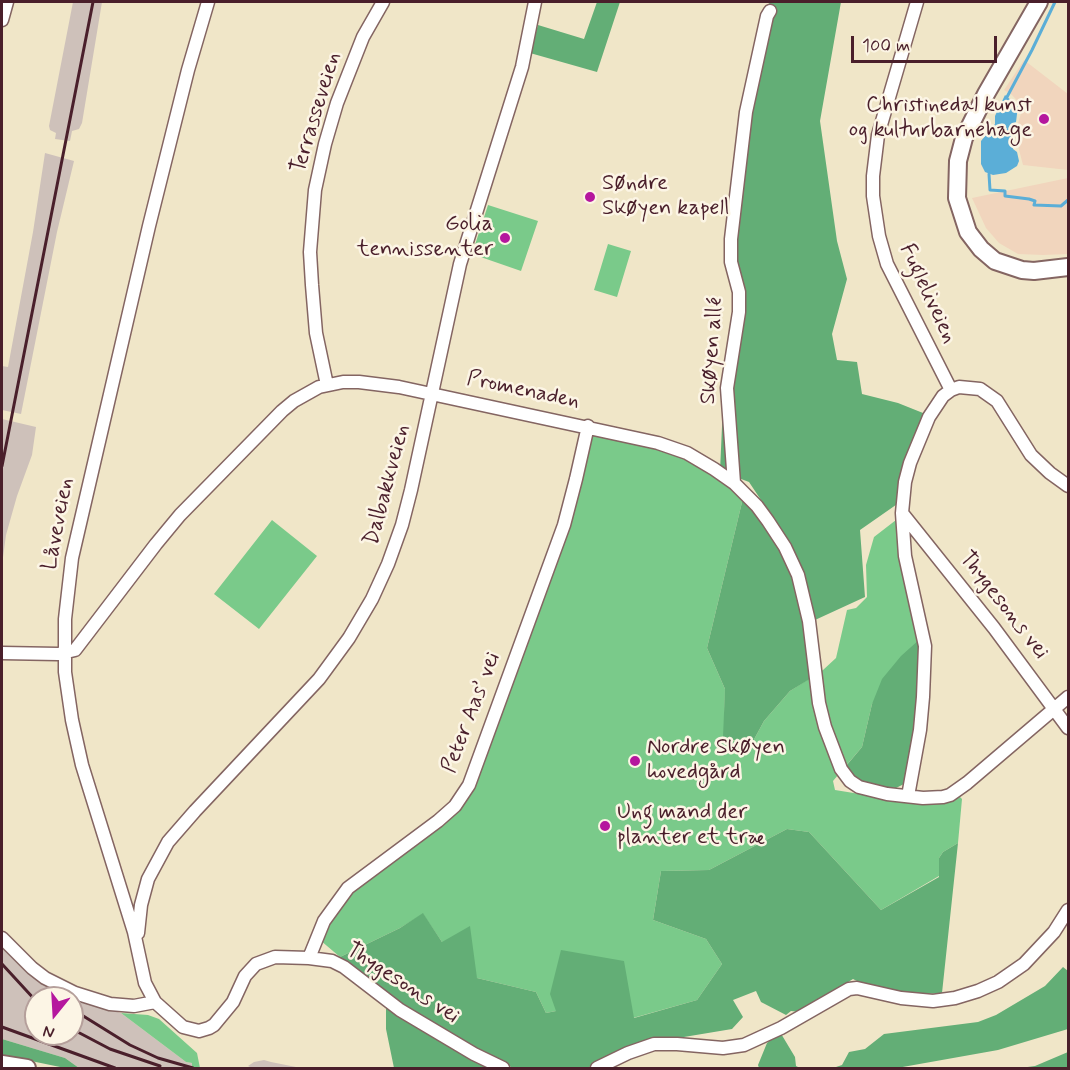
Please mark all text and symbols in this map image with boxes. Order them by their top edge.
scale bar [854,24,1000,62]
text: 100 m [862,34,910,58]
street label: Terrasseveien [286,49,348,177]
place label: Christinedal kunst og kulturbarnehage [849,93,1032,144]
marker: Christinedal kunst og kulturbarnehage [1037,112,1051,126]
place label: Søndre Skøyen kapell [602,171,729,222]
marker: Søndre Skøyen kapell [583,190,597,204]
place label: Golia tennissenter [357,212,493,264]
marker: Golia tennissenter [498,231,512,245]
street label: Fugleliveien [892,240,962,348]
street label: Skøyen allé [696,297,730,405]
street label: Promenaden [464,366,582,416]
street label: Dalbakkveien [359,422,417,548]
street label: Låveveien [37,476,81,572]
street label: Thygesons vei [953,547,1053,665]
street label: Peter Aas’ vei [437,649,507,777]
place label: Nordre Skøyen hovedgård [647,735,785,786]
marker: Nordre Skøyen hovedgård [628,754,642,768]
place label: Ung mand der planter et træ [617,800,765,852]
marker: Ung mand der planter et træ [598,819,612,833]
street label: Thygesons vei [340,938,464,1030]
north arrow [24,986,84,1046]
text: N [41,1020,57,1043]

